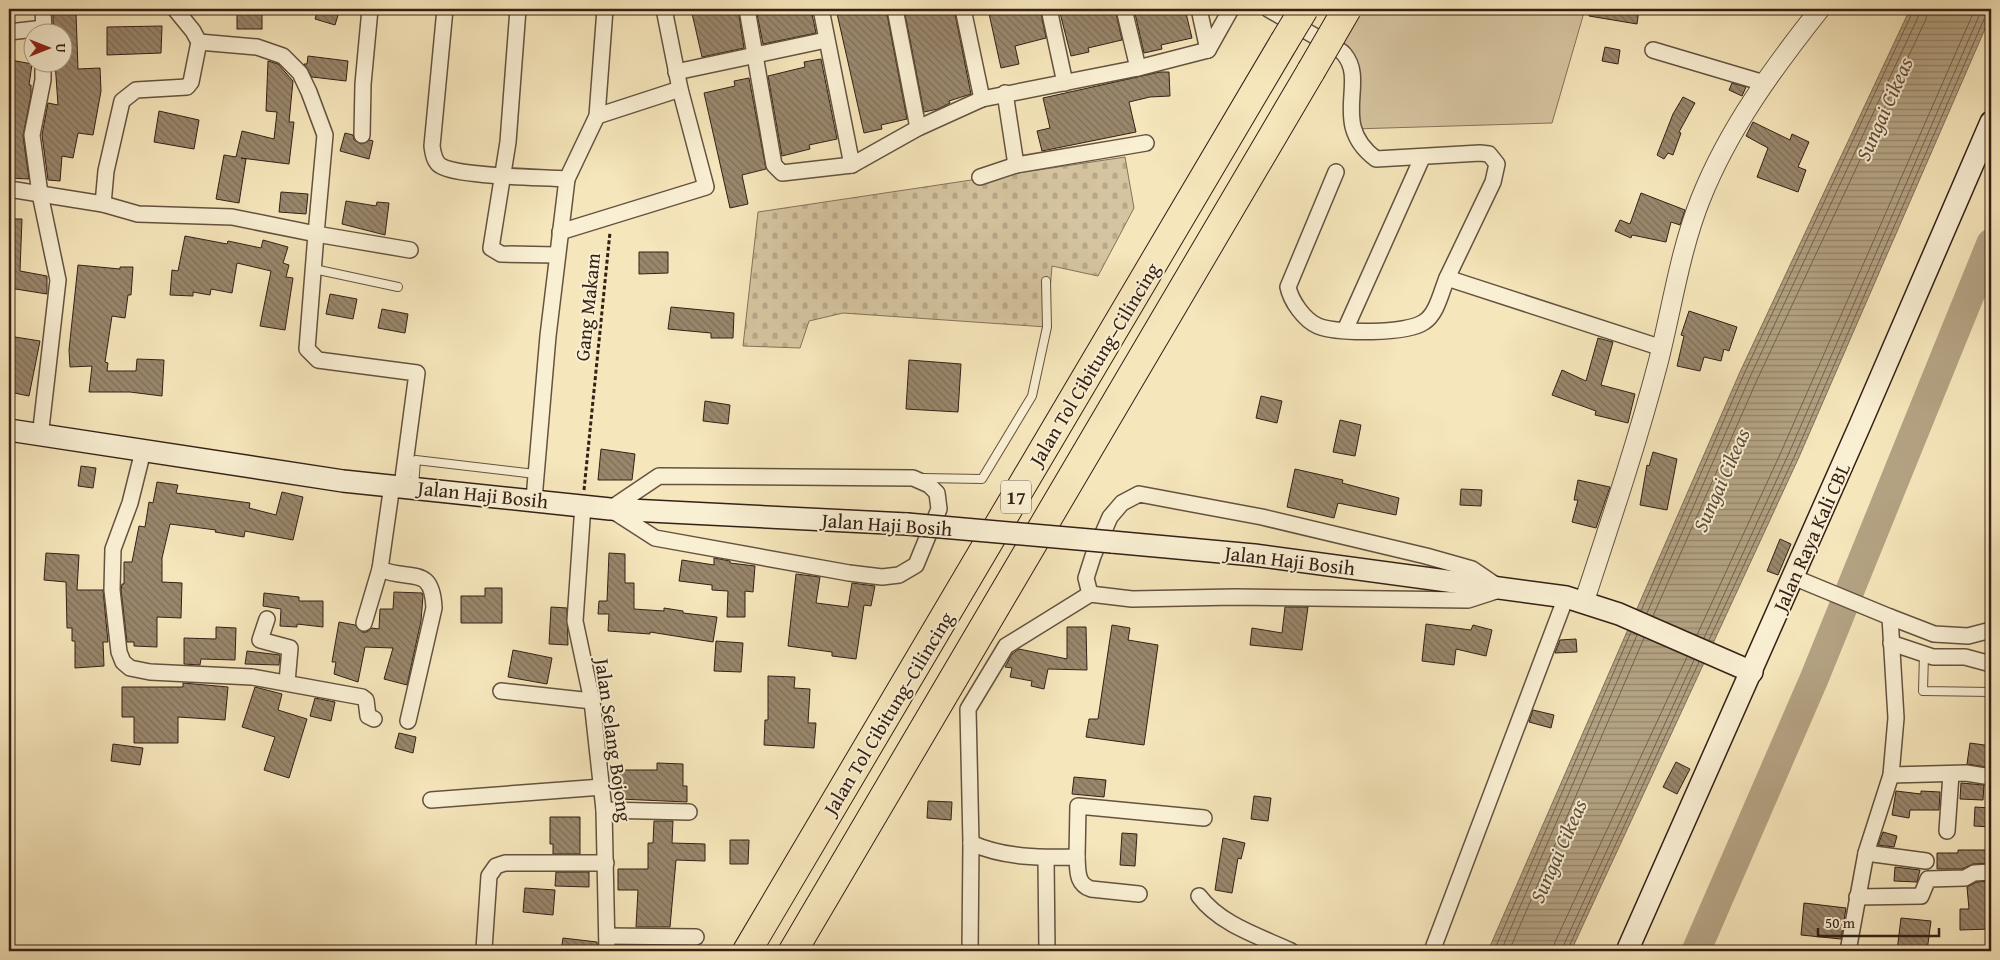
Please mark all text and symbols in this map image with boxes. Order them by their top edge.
north arrow [22,22,72,72]
text: U [51,43,71,53]
water label: Sungai Cikeas [1847,52,1921,166]
street label: Gang Makam [567,251,607,363]
street label: Jalan Tol Cibitung–Cilincing [1020,257,1166,474]
water label: Sungai Cikeas [1684,423,1758,537]
street label: Jalan Raya Kali CBL [1764,458,1857,619]
street label: Jalan Haji Bosih [413,472,550,515]
road number: 17 [1001,481,1031,514]
street label: Jalan Haji Bosih [818,505,953,543]
street label: Jalan Haji Bosih [1220,537,1357,582]
street label: Jalan Tol Cibitung–Cilincing [814,606,960,823]
street label: Jalan Selang Bojong [588,654,640,824]
water label: Sungai Cikeas [1521,794,1595,908]
scale bar [1818,905,1939,937]
text: 50 m [1825,912,1856,933]

